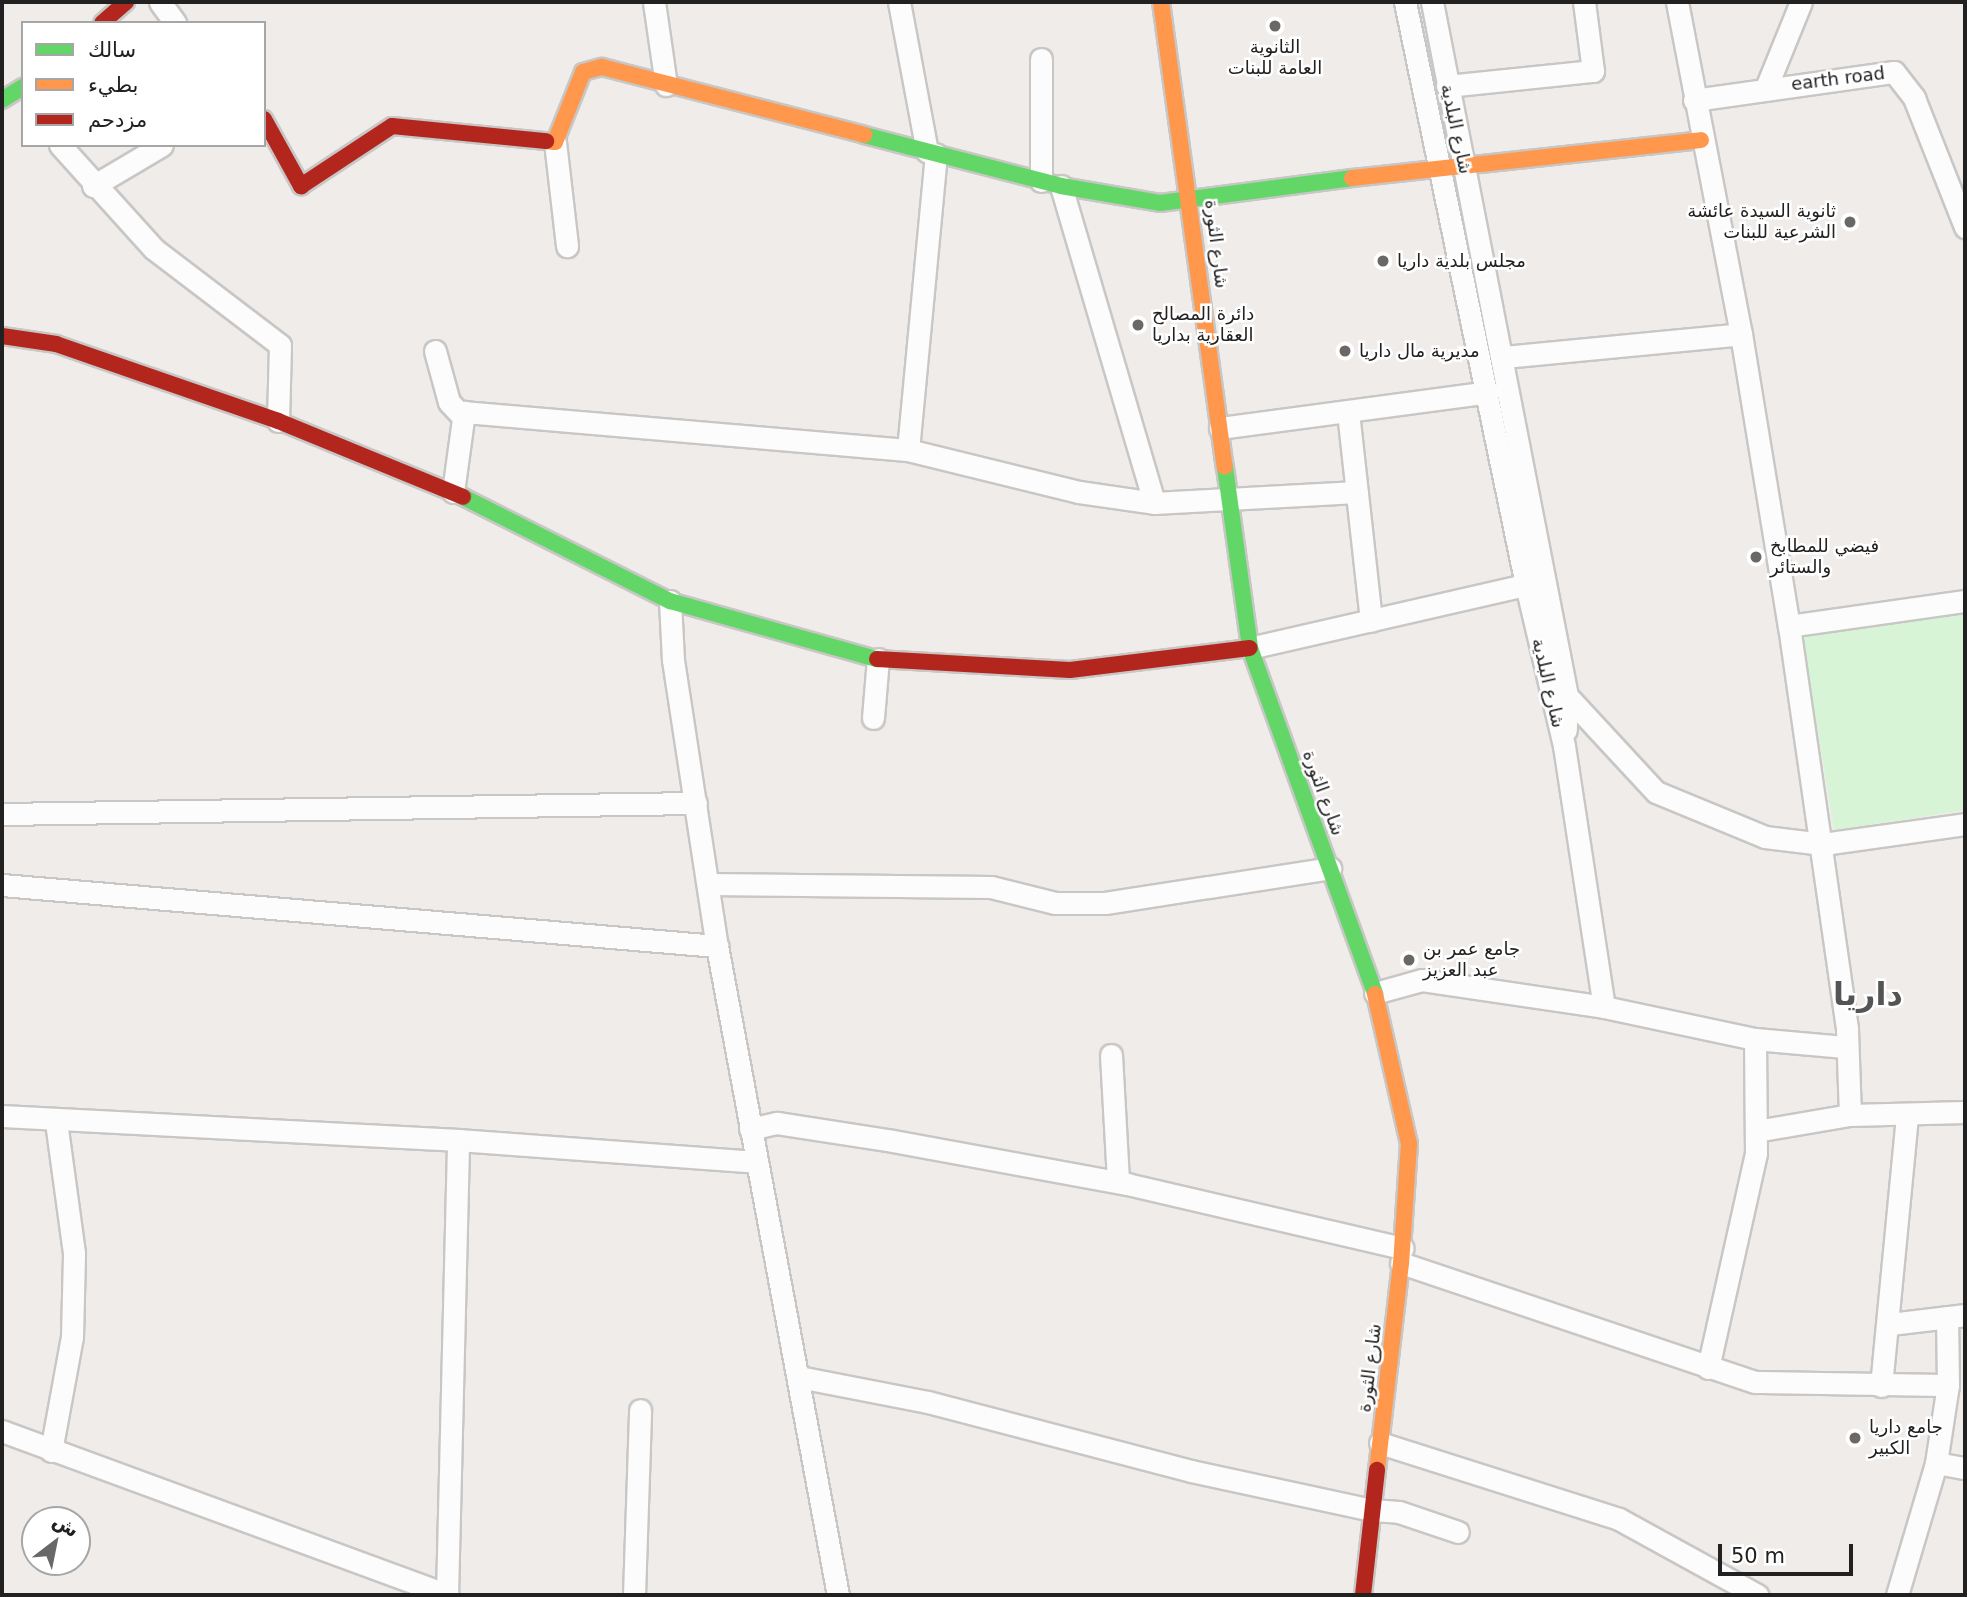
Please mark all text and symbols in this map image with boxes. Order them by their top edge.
marker: الثانوية العامة للبنات [1267,18,1283,34]
legend [21,21,266,147]
place label: الثانوية العامة للبنات [1228,37,1322,80]
text: سالك [88,38,136,62]
street label: earth road [1790,63,1886,95]
text: بطيء [88,73,138,97]
street label: شارع البلدية [1436,82,1476,176]
text: مزدحم [88,108,147,132]
street label: شارع الثورة [1200,198,1232,290]
place label: ثانوية السيدة عائشة الشرعية للبنات [1687,201,1836,244]
marker: ثانوية السيدة عائشة الشرعية للبنات [1842,214,1858,230]
place label: مجلس بلدية داريا [1397,250,1526,272]
marker: مجلس بلدية داريا [1375,253,1391,269]
place label: دائرة المصالح العقارية بداريا [1152,304,1254,346]
marker: دائرة المصالح العقارية بداريا [1130,317,1146,333]
place label: مديرية مال داريا [1359,340,1480,362]
marker: مديرية مال داريا [1337,343,1353,359]
place label: فيضي للمطابخ والستائر [1770,536,1879,578]
marker: فيضي للمطابخ والستائر [1748,549,1764,565]
street label: شارع البلدية [1527,636,1569,730]
street label: شارع الثورة [1298,747,1348,839]
place label: جامع عمر بن عبد العزيز [1423,939,1520,982]
marker: جامع عمر بن عبد العزيز [1401,952,1417,968]
district label: داريا [1833,975,1903,1013]
street label: شارع الثورة [1354,1322,1386,1414]
place label: جامع داريا الكبير [1869,1417,1943,1460]
marker: جامع داريا الكبير [1847,1430,1863,1446]
north arrow [21,1506,91,1576]
text: ش [49,1509,83,1541]
scale bar [1722,1530,1857,1574]
text: 50 m [1731,1544,1785,1568]

